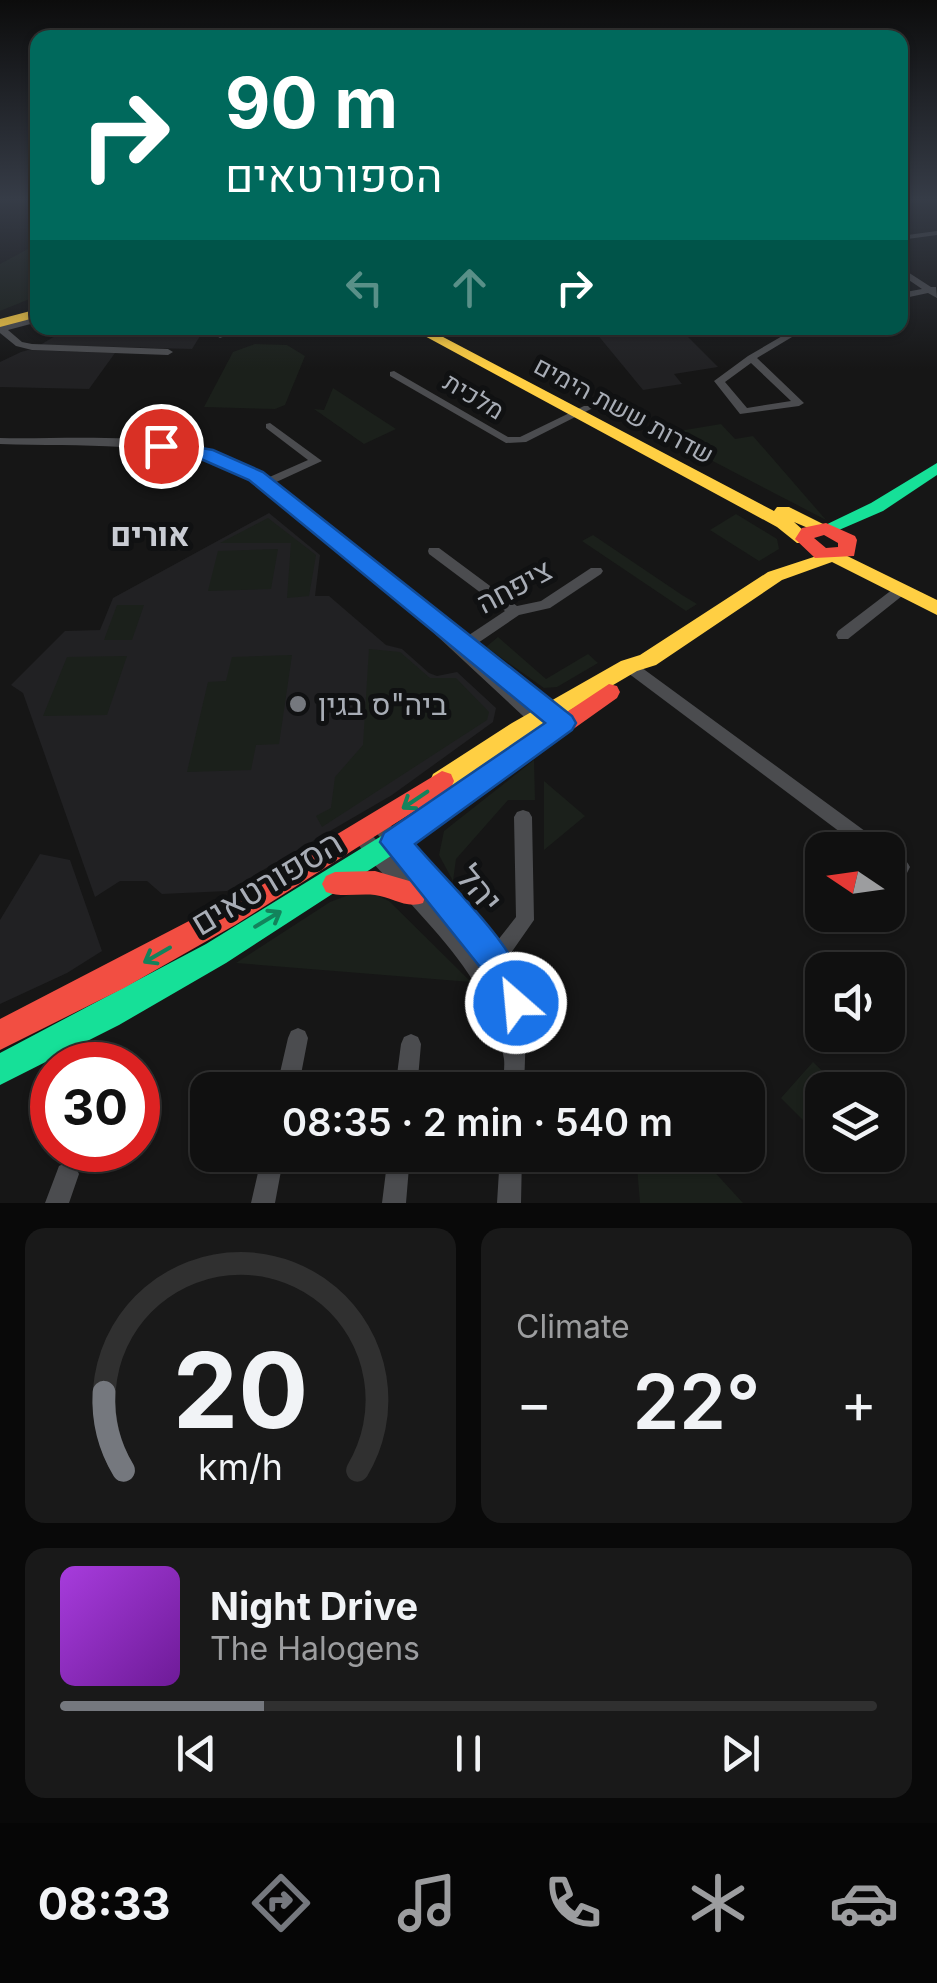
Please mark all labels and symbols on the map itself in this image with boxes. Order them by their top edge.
street label: שדרות ששת הימים [529,350,719,470]
street label: מלכית [438,366,510,426]
pin [119,404,204,489]
district label: אורים [110,515,190,554]
street label: ציפחה [470,551,558,621]
place label: ביה"ס בגין [318,686,447,722]
marker: ביה"ס בגין [287,693,309,715]
one-way arrow [402,789,429,810]
street label: הספורטאים [183,820,349,944]
north arrow [805,832,905,932]
street label: יהל [448,856,512,920]
one-way arrow [253,909,282,929]
one-way arrow [143,945,171,965]
position arrow [464,951,568,1055]
speed limit sign: 30 [30,1042,160,1172]

